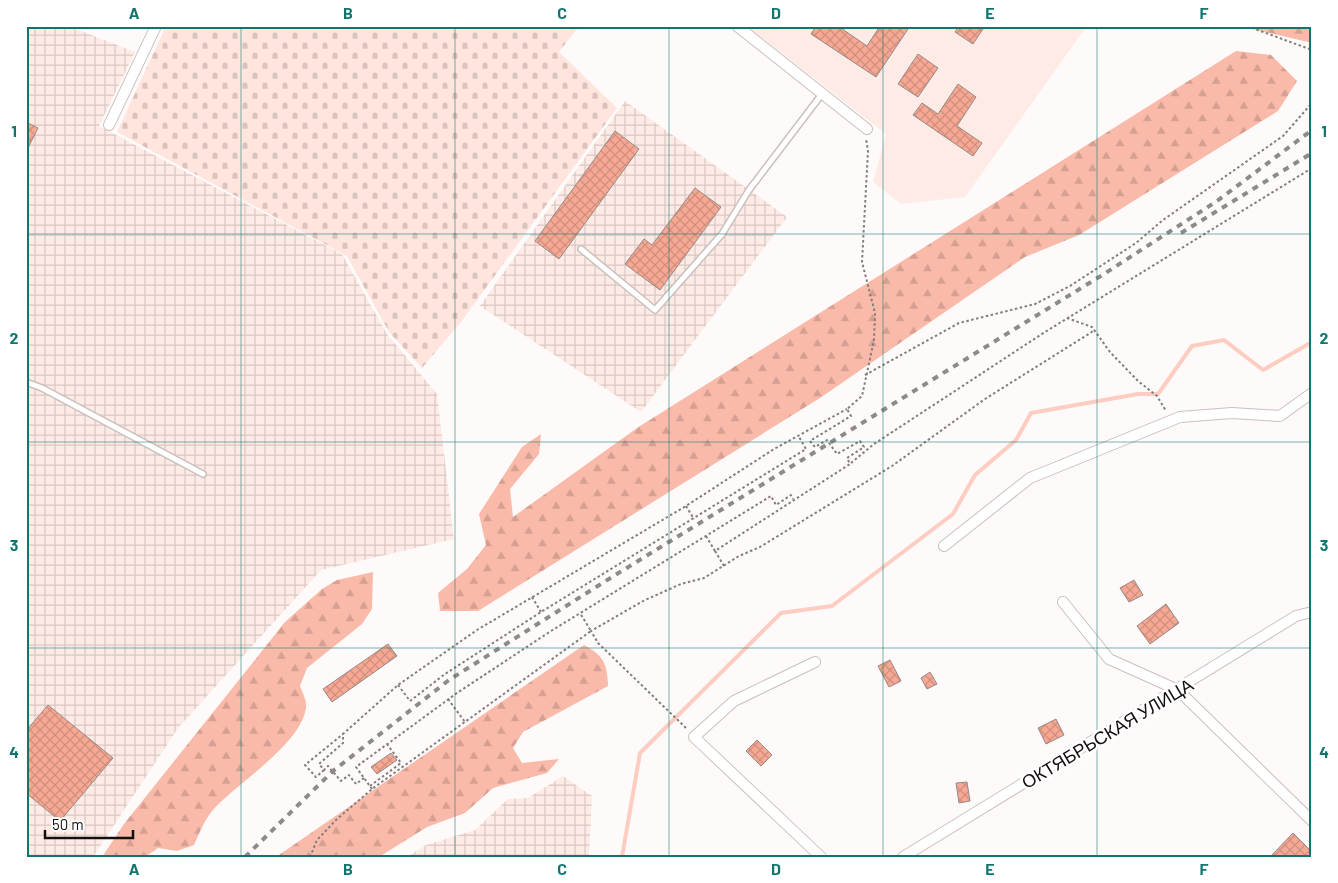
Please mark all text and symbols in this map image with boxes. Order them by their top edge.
text: A [129,3,140,22]
text: B [343,3,353,22]
text: C [557,3,567,22]
text: D [771,3,781,22]
text: E [985,3,995,22]
text: F [1200,3,1209,22]
text: 1 [11,121,17,140]
text: 1 [1321,121,1327,140]
text: 2 [10,328,19,347]
text: 2 [1320,328,1329,347]
text: 3 [10,535,18,554]
text: 3 [1320,535,1328,554]
street label: ОКТЯБРЬСКАЯ УЛИЦА [1017,673,1197,793]
text: 4 [9,742,19,761]
text: 4 [1319,742,1329,761]
scale bar [45,808,132,840]
text: 50 m [52,815,84,833]
text: A [129,859,140,878]
text: B [343,859,353,878]
text: C [557,859,567,878]
text: D [771,859,781,878]
text: E [985,859,995,878]
text: F [1200,859,1209,878]

